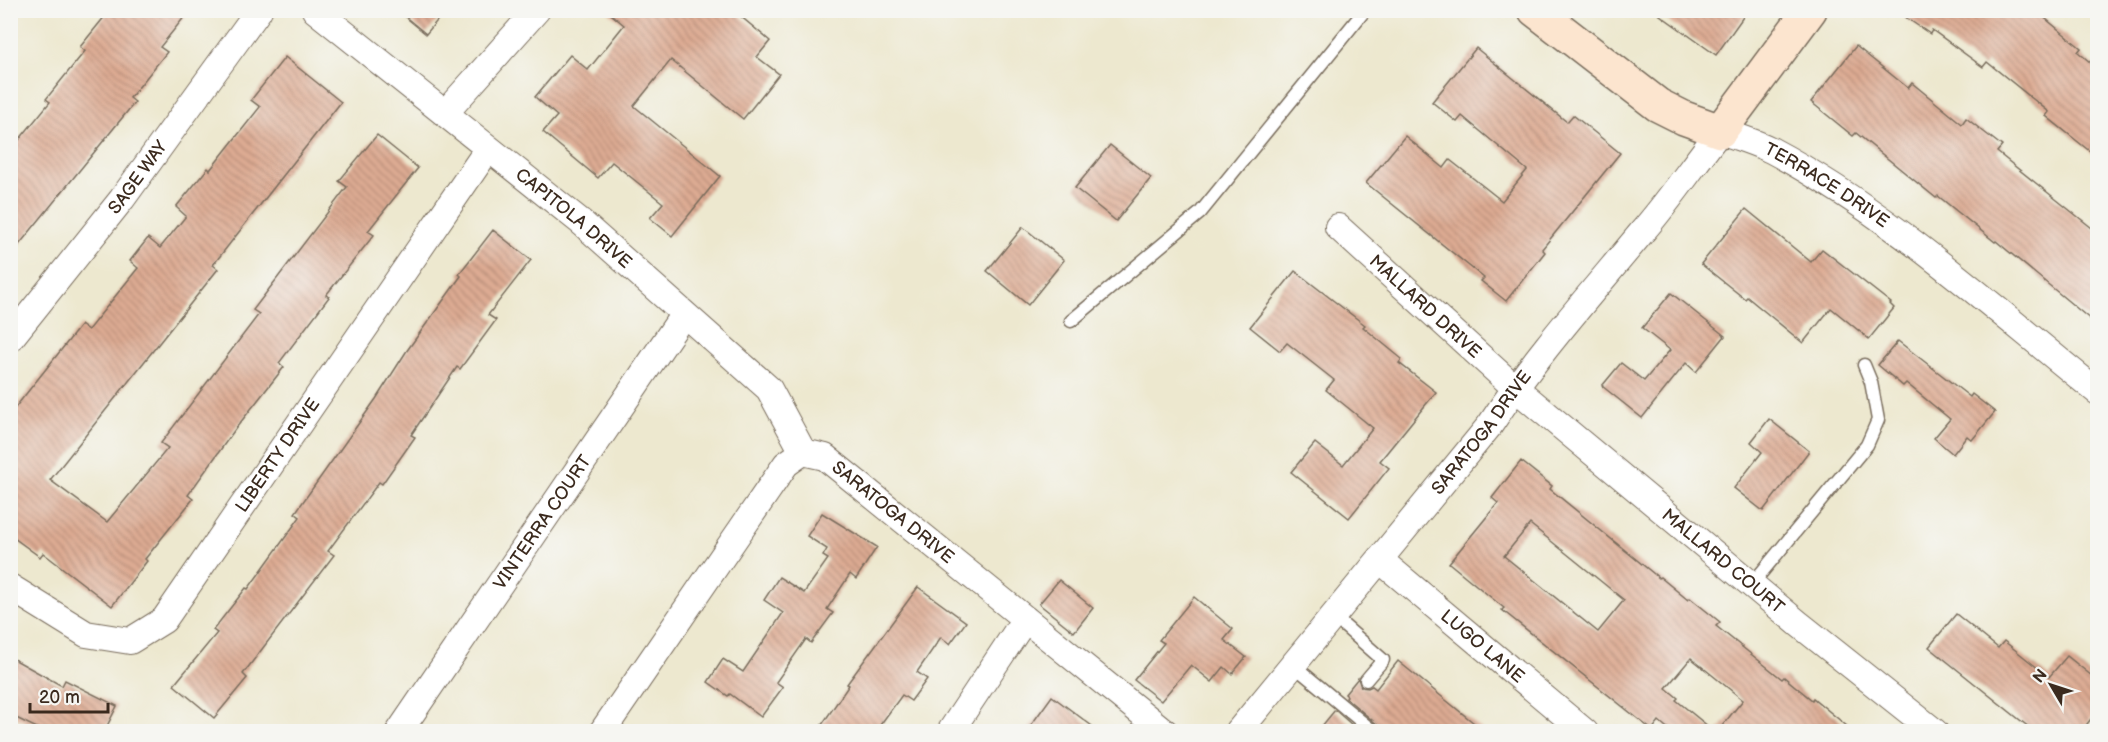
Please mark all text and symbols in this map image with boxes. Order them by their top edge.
street label: SAGE WAY [104,136,172,218]
street label: TERRACE DRIVE [1761,138,1893,232]
street label: CAPITOLA DRIVE [511,164,636,273]
street label: MALLARD DRIVE [1365,250,1486,363]
street label: SARATOGA DRIVE [1427,366,1535,499]
street label: LIBERTY DRIVE [231,394,324,516]
street label: VINTERRA COURT [489,451,595,593]
street label: SARATOGA DRIVE [828,457,958,568]
street label: MALLARD COURT [1658,504,1789,618]
street label: LUGO LANE [1437,605,1529,687]
north arrow [2021,655,2081,715]
text: N [2029,666,2052,687]
scale bar [30,676,108,714]
text: 20 m [39,687,80,708]

